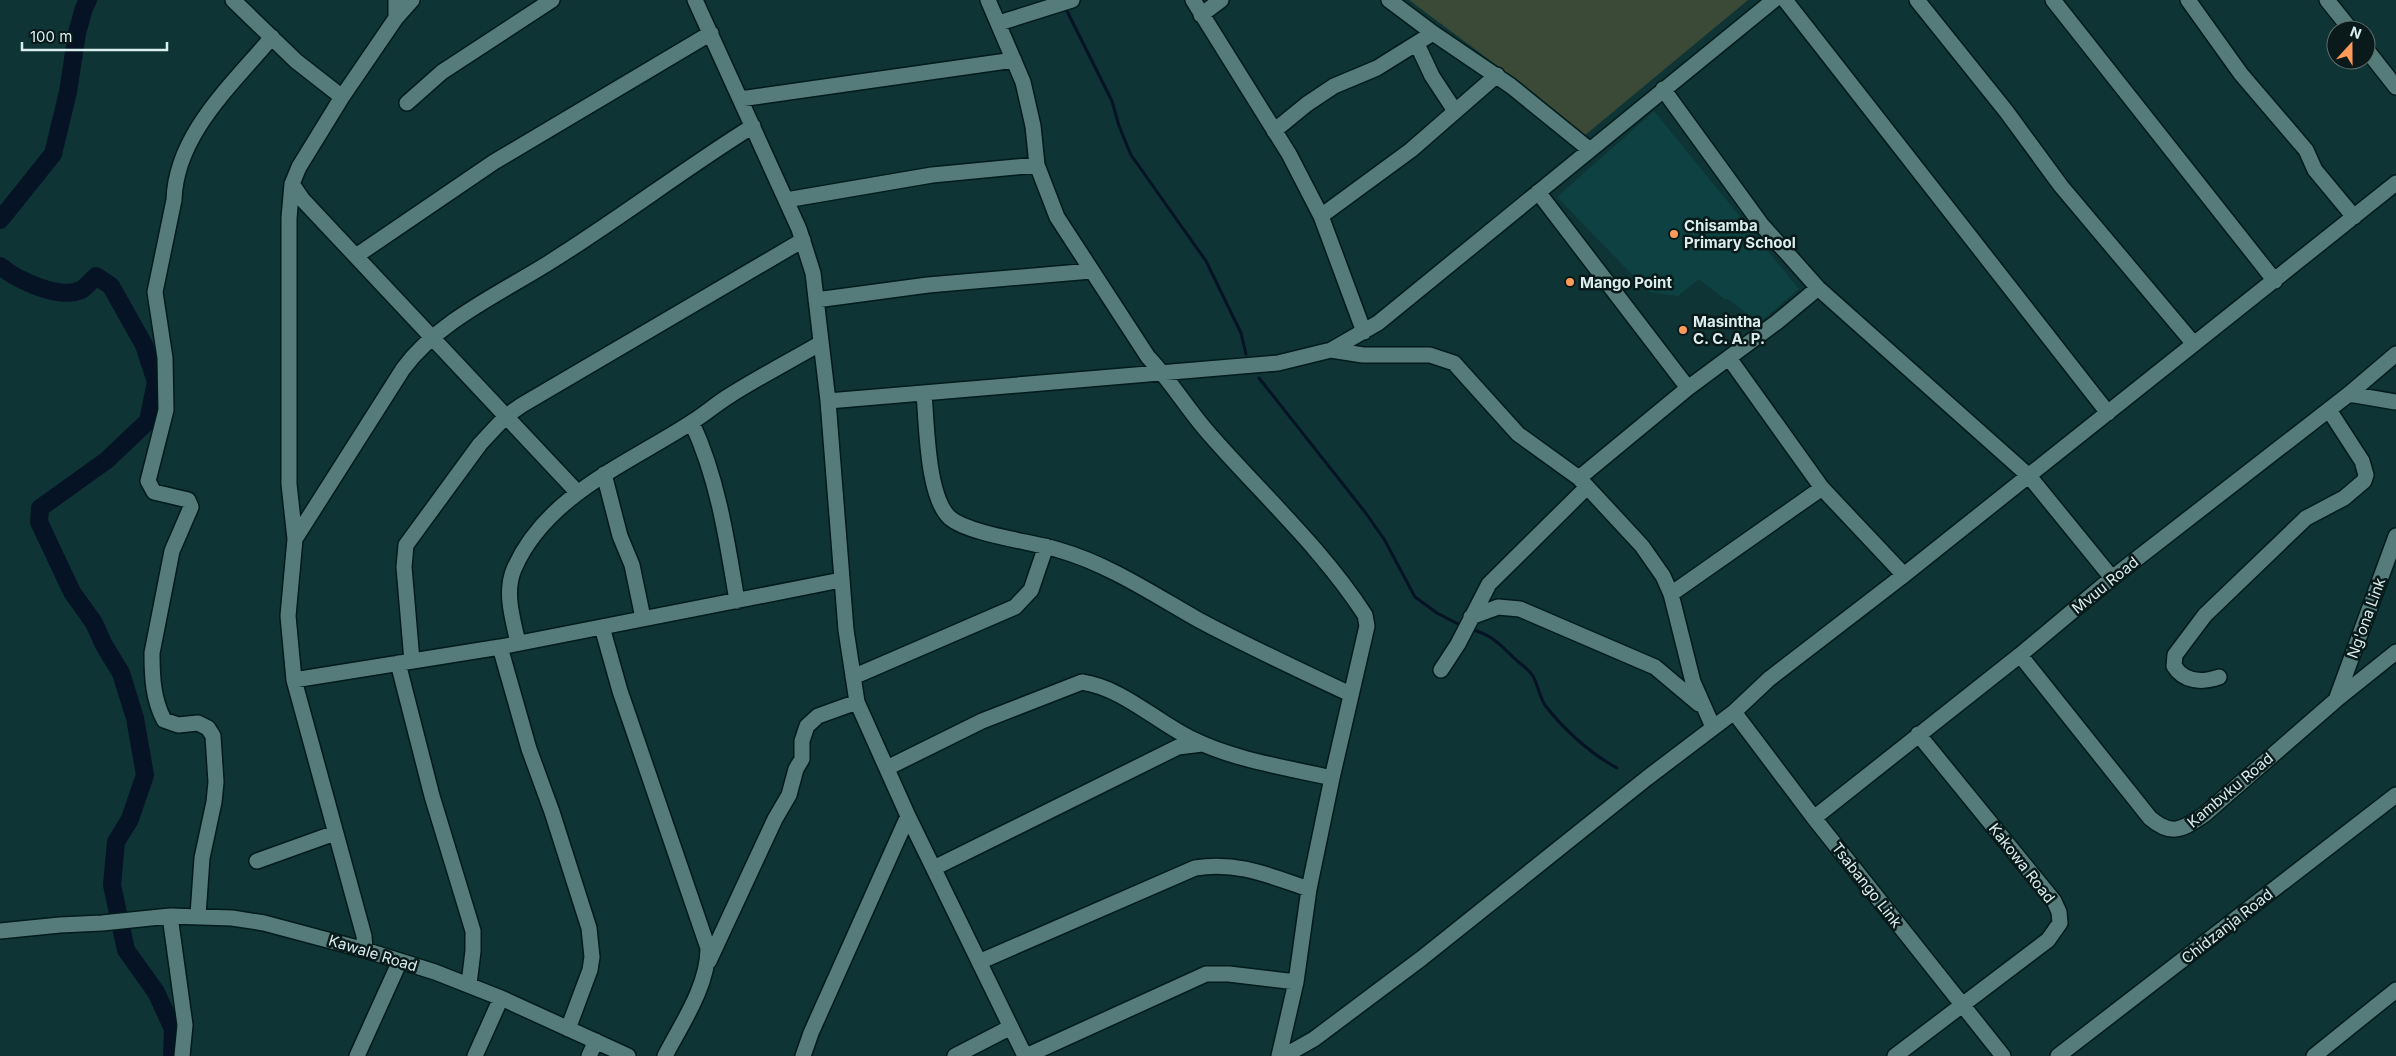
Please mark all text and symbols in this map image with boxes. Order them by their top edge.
scale bar [22,20,168,52]
north arrow [2326,20,2376,70]
text: N [2348,23,2364,42]
text: 100 m [30,27,72,46]
place label: Chisamba Primary School [1684,216,1796,252]
marker: Chisamba Primary School [1668,228,1680,240]
place label: Mango Point [1580,273,1672,292]
marker: Mango Point [1564,276,1576,288]
place label: Masintha C. C. A. P. [1693,312,1765,348]
marker: Masintha C. C. A. P. [1677,324,1689,336]
street label: Mvuu Road [2068,552,2142,618]
street label: Ng'ona Link [2343,574,2390,661]
street label: Kambvku Road [2183,748,2277,832]
street label: Kakowa Road [1985,819,2059,907]
street label: Tsabango Link [1828,839,1907,932]
street label: Chidzanja Road [2178,884,2276,968]
street label: Kawale Road [326,930,420,976]

